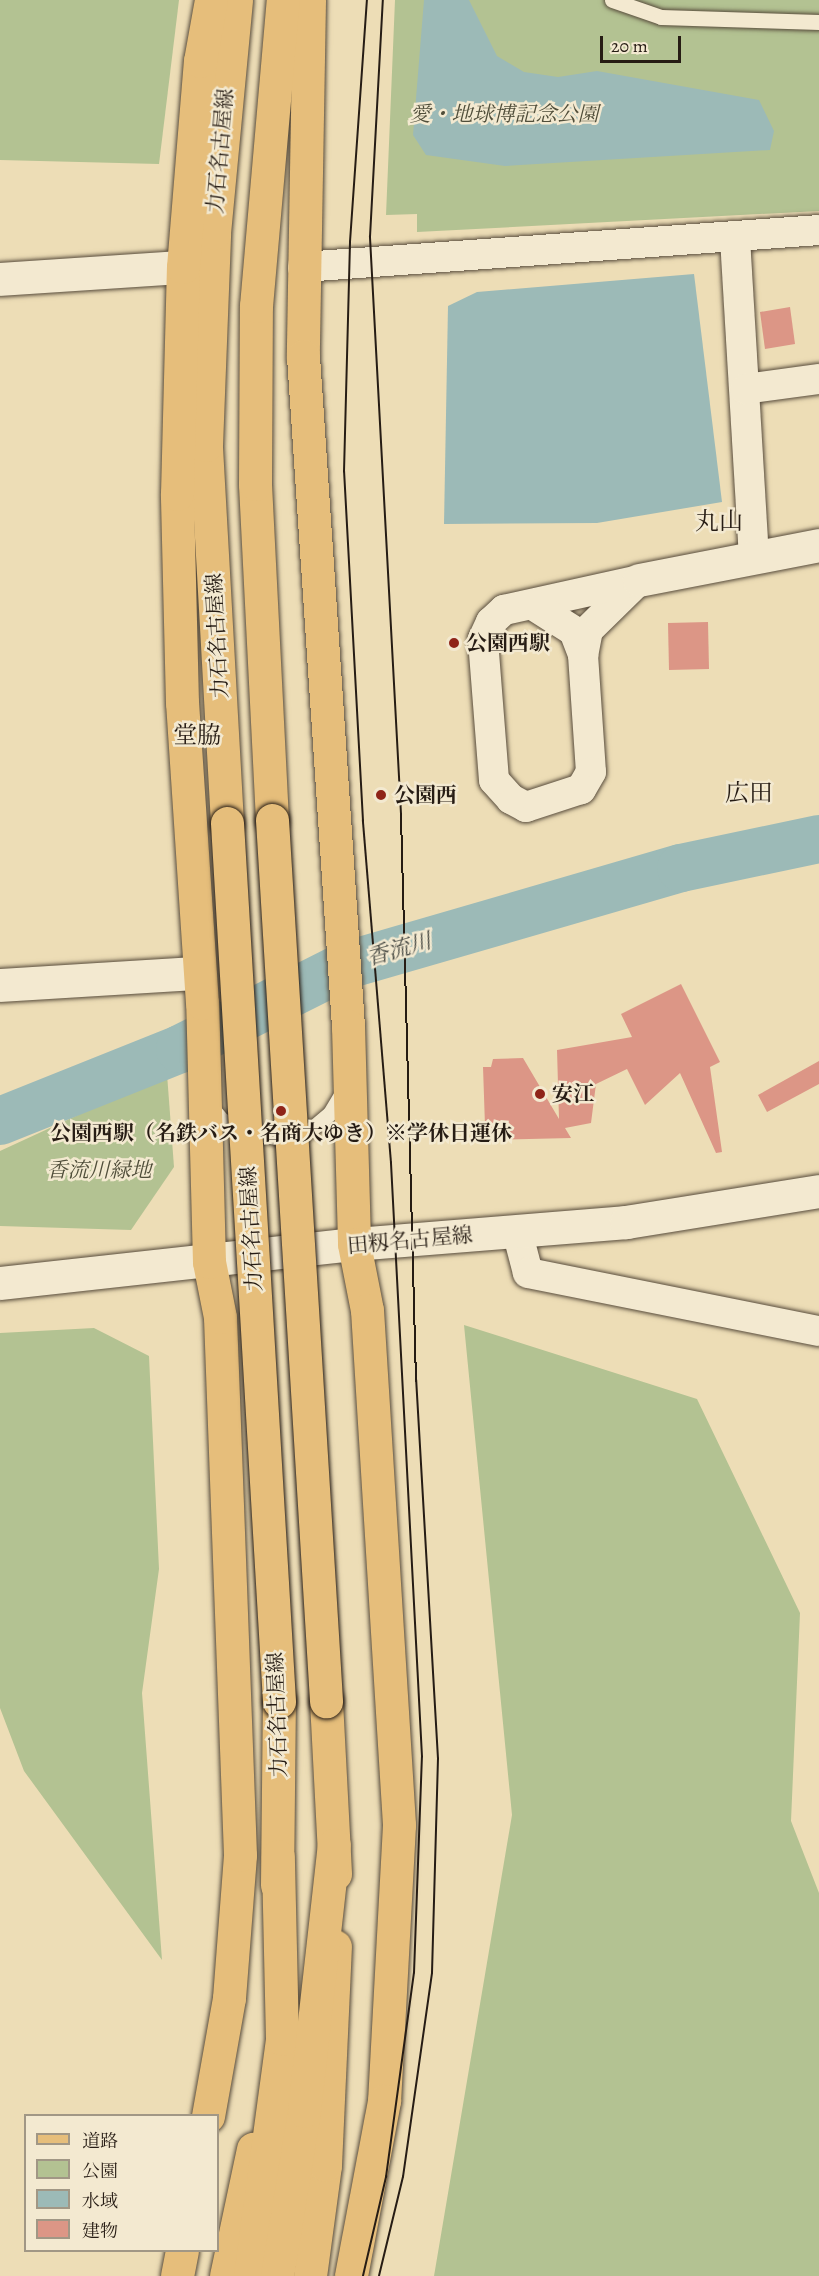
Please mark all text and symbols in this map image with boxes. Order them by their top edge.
scale bar [603,24,684,62]
text: 20 m [611,34,648,58]
street label: 力石名古屋線 [202,87,238,215]
park label: 愛・地球博記念公園 [410,101,598,127]
district label: 丸山 [695,508,743,536]
street label: 力石名古屋線 [201,572,233,700]
place label: 公園西駅 [466,630,550,656]
marker: 公園西駅 [447,636,461,650]
district label: 堂脇 [173,722,221,750]
district label: 広田 [725,780,773,808]
place label: 公園西 [394,782,457,808]
marker: 公園西 [372,786,390,804]
water label: 香流川 [364,928,434,972]
place label: 安江 [552,1081,594,1107]
marker: 安江 [533,1087,547,1101]
marker: 公園西駅（名鉄バス・名商大ゆき）※学休日運休 [274,1104,288,1118]
place label: 公園西駅（名鉄バス・名商大ゆき）※学休日運休 [50,1120,512,1146]
park label: 香流川緑地 [47,1157,151,1183]
street label: 力石名古屋線 [235,1165,267,1293]
street label: 田籾名古屋線 [346,1222,474,1258]
street label: 力石名古屋線 [262,1652,292,1778]
legend [24,2114,219,2252]
text: 道路 [82,2129,118,2153]
text: 公園 [82,2159,118,2183]
text: 水域 [82,2189,118,2213]
text: 建物 [82,2219,118,2243]

